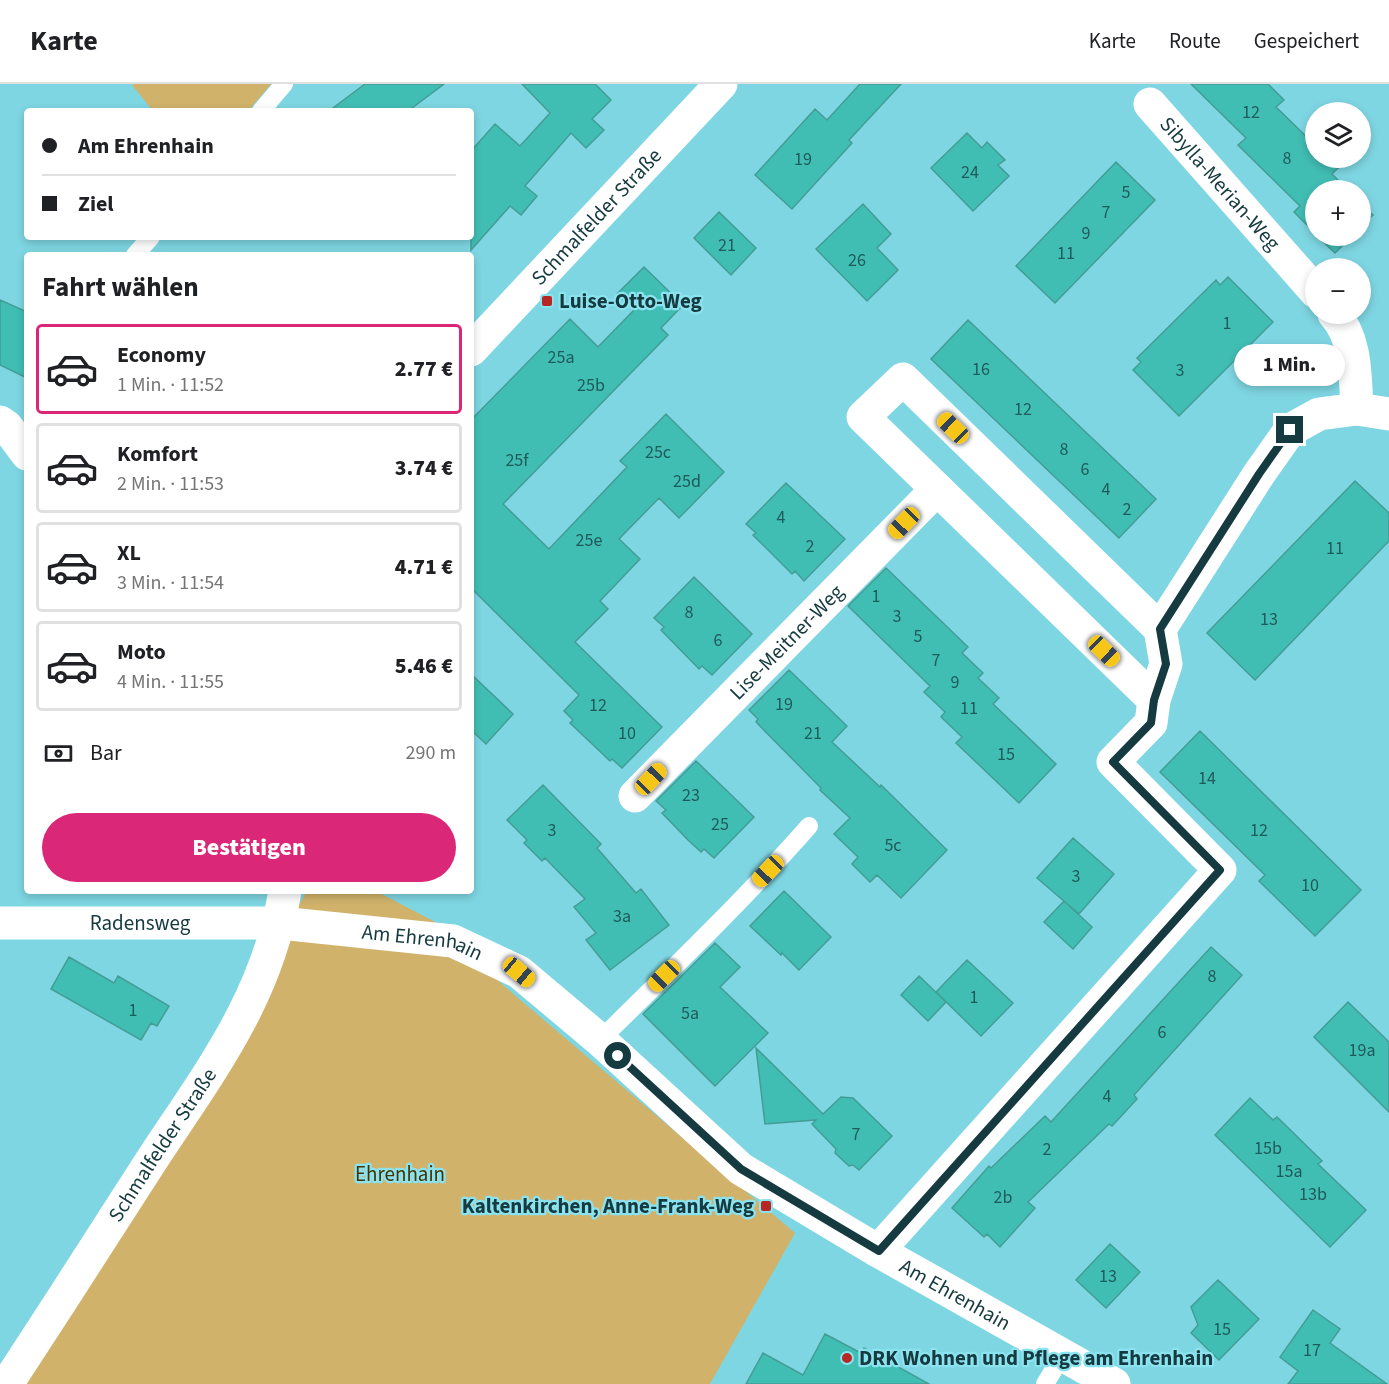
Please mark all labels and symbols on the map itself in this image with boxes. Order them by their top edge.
house number: 12 [1242,100,1260,125]
street label: Sibylla-Merian-Weg [1153,110,1288,257]
street label: Schmalfelder Straße [524,141,668,292]
house number: 8 [1283,146,1292,171]
house number: 19 [794,147,812,172]
house number: 24 [961,160,979,185]
house number: 5 [1122,180,1131,205]
house number: 7 [1102,200,1111,225]
house number: 9 [1082,221,1091,246]
house number: 21 [718,233,736,258]
house number: 11 [1057,241,1075,266]
house number: 26 [848,248,866,273]
place label: Luise-Otto-Weg [559,286,702,316]
marker: Luise-Otto-Weg [540,294,554,308]
house number: 1 [1223,311,1231,336]
callout: 1 Min. [1234,343,1346,385]
house number: 25a [548,345,574,370]
house number: 16 [972,357,990,382]
house number: 3 [1176,358,1185,383]
house number: 25b [577,373,605,398]
house number: 12 [1014,397,1032,422]
car [934,409,972,447]
route end [1276,416,1303,443]
house number: 8 [1060,437,1069,462]
house number: 25c [645,440,671,465]
house number: 25f [505,448,529,473]
house number: 6 [1081,457,1090,482]
house number: 25d [673,469,701,494]
house number: 4 [1102,477,1111,502]
house number: 2 [1123,497,1132,522]
car [885,504,923,542]
house number: 4 [777,505,786,530]
house number: 25e [576,528,602,553]
house number: 2 [806,534,815,559]
house number: 11 [1326,536,1344,561]
street label: Lise-Meitner-Weg [723,577,851,707]
house number: 1 [872,584,880,609]
house number: 8 [685,600,694,625]
house number: 3 [893,604,902,629]
house number: 13 [1260,607,1278,632]
house number: 5 [914,624,923,649]
house number: 6 [714,628,723,653]
car [1085,632,1123,670]
house number: 7 [932,648,941,673]
house number: 9 [951,670,960,695]
house number: 19 [775,692,793,717]
house number: 12 [589,693,607,718]
house number: 11 [960,696,978,721]
house number: 10 [618,721,636,746]
house number: 21 [804,721,822,746]
house number: 15 [997,742,1015,767]
car [632,760,670,798]
house number: 14 [1198,766,1216,791]
house number: 23 [682,783,700,808]
house number: 25 [711,812,729,837]
house number: 3 [548,818,557,843]
house number: 12 [1250,818,1268,843]
house number: 5c [884,833,902,858]
car [749,852,787,890]
house number: 3 [1072,864,1081,889]
house number: 10 [1301,873,1319,898]
house number: 3a [613,904,631,929]
street label: Radensweg [90,908,191,938]
street label: Am Ehrenhain [360,917,488,968]
car [499,954,539,990]
car [645,957,683,995]
house number: 8 [1208,964,1217,989]
house number: 1 [970,985,978,1010]
house number: 1 [129,998,137,1023]
house number: 5a [681,1001,699,1026]
house number: 6 [1158,1020,1167,1045]
house number: 19a [1349,1038,1375,1063]
route start [604,1042,631,1069]
street label: Schmalfelder Straße [101,1062,224,1228]
house number: 4 [1103,1084,1112,1109]
house number: 7 [852,1122,861,1147]
house number: 15b [1254,1136,1282,1161]
house number: 2 [1043,1137,1052,1162]
park label: Ehrenhain [355,1159,445,1189]
house number: 15a [1276,1159,1302,1184]
house number: 13b [1299,1182,1327,1207]
house number: 2b [994,1185,1012,1210]
place label: Kaltenkirchen, Anne-Frank-Weg [462,1191,754,1221]
marker: Kaltenkirchen, Anne-Frank-Weg [759,1199,773,1213]
street label: Am Ehrenhain [894,1251,1016,1338]
house number: 13 [1099,1264,1117,1289]
house number: 15 [1213,1317,1231,1342]
house number: 17 [1303,1338,1321,1363]
place label: DRK Wohnen und Pflege am Ehrenhain [859,1343,1213,1373]
marker: DRK Wohnen und Pflege am Ehrenhain [840,1351,854,1365]

